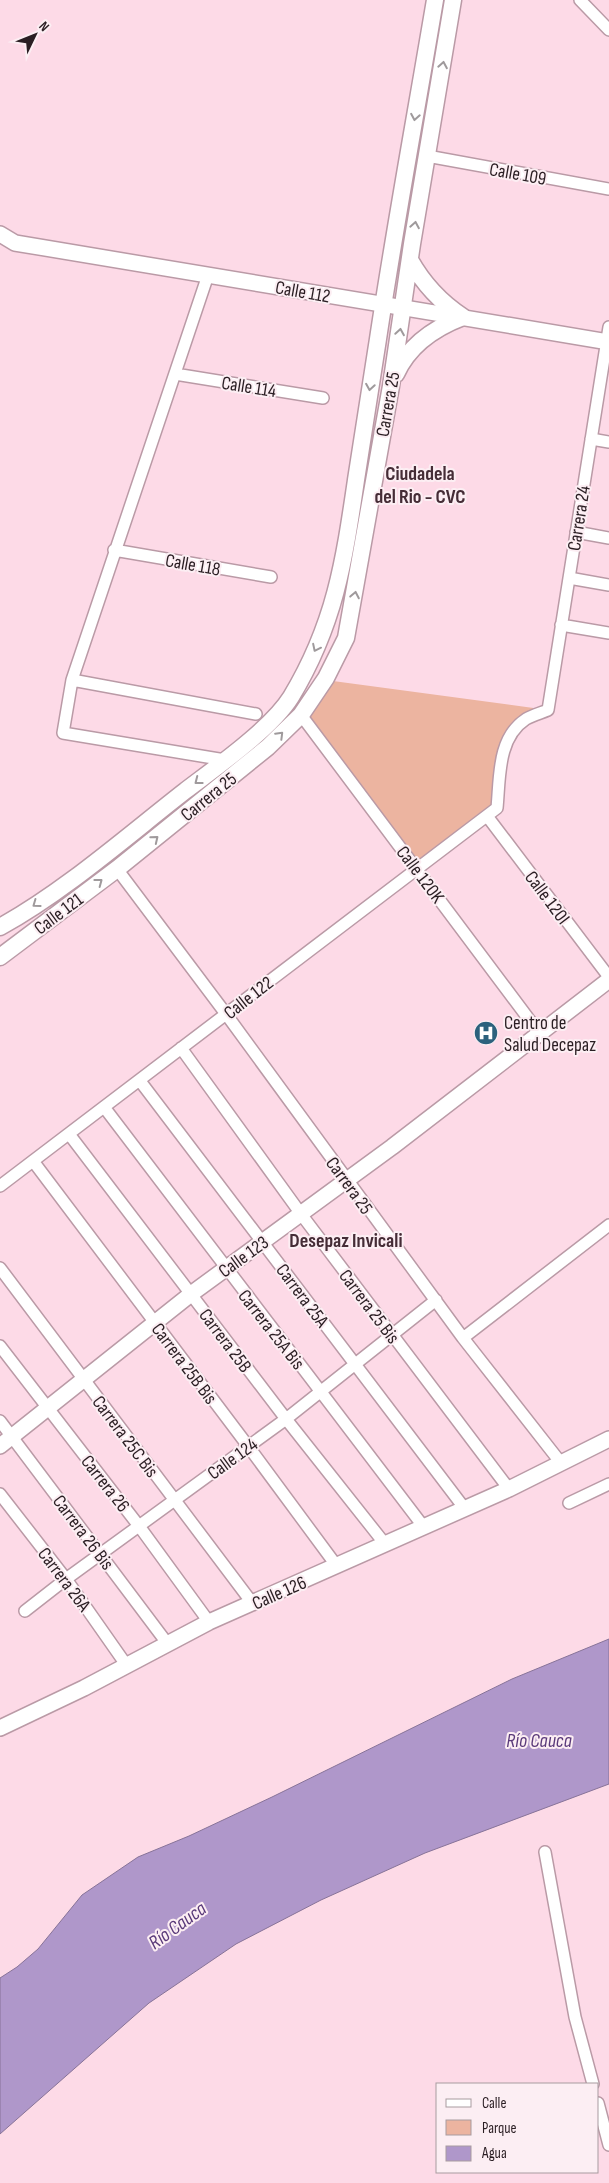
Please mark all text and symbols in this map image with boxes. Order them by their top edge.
north arrow [10,10,60,60]
text: N [35,18,53,35]
one-way arrow [437,60,447,69]
one-way arrow [410,113,420,121]
street label: Calle 109 [487,158,548,191]
one-way arrow [410,220,420,229]
street label: Calle 112 [274,276,332,309]
one-way arrow [394,327,404,336]
street label: Carrera 25 [371,370,405,438]
street label: Calle 114 [220,372,278,403]
one-way arrow [366,383,376,392]
district label: Ciudadela del Rio - CVC [374,462,466,509]
street label: Carrera 24 [563,484,596,552]
street label: Calle 118 [163,549,222,582]
one-way arrow [349,591,359,600]
one-way arrow [312,643,323,652]
one-way arrow [274,732,283,741]
street label: Carrera 25 [176,768,242,827]
one-way arrow [195,775,204,784]
one-way arrow [149,835,158,844]
street label: Calle 120K [391,842,449,908]
street label: Calle 120I [519,867,574,929]
one-way arrow [93,879,103,888]
street label: Calle 121 [30,888,88,940]
one-way arrow [32,898,42,907]
street label: Calle 122 [220,972,278,1025]
place label: Centro de Salud Decepaz [504,1012,596,1057]
hospital icon: Centro de Salud Decepaz [473,1020,499,1046]
street label: Carrera 25 [320,1153,377,1219]
district label: Desepaz Invicali [289,1229,403,1253]
street label: Calle 123 [214,1231,274,1283]
street label: Carrera 25A [270,1260,334,1333]
street label: Carrera 25 Bis [333,1265,404,1349]
street label: Carrera 25A Bis [232,1285,309,1375]
street label: Carrera 25B [193,1304,256,1377]
street label: Carrera 25B Bis [146,1319,222,1409]
street label: Carrera 25C Bis [87,1391,163,1482]
street label: Calle 124 [203,1433,263,1485]
street label: Carrera 26 [75,1451,134,1517]
street label: Carrera 26 Bis [47,1491,119,1575]
street label: Carrera 26A [32,1543,96,1617]
street label: Calle 126 [249,1571,310,1615]
water label: Río Cauca [506,1729,572,1753]
water label: Río Cauca [144,1897,211,1955]
legend [436,2083,599,2173]
text: Calle [482,2094,506,2113]
text: Parque [482,2119,517,2138]
text: Agua [481,2144,507,2163]

